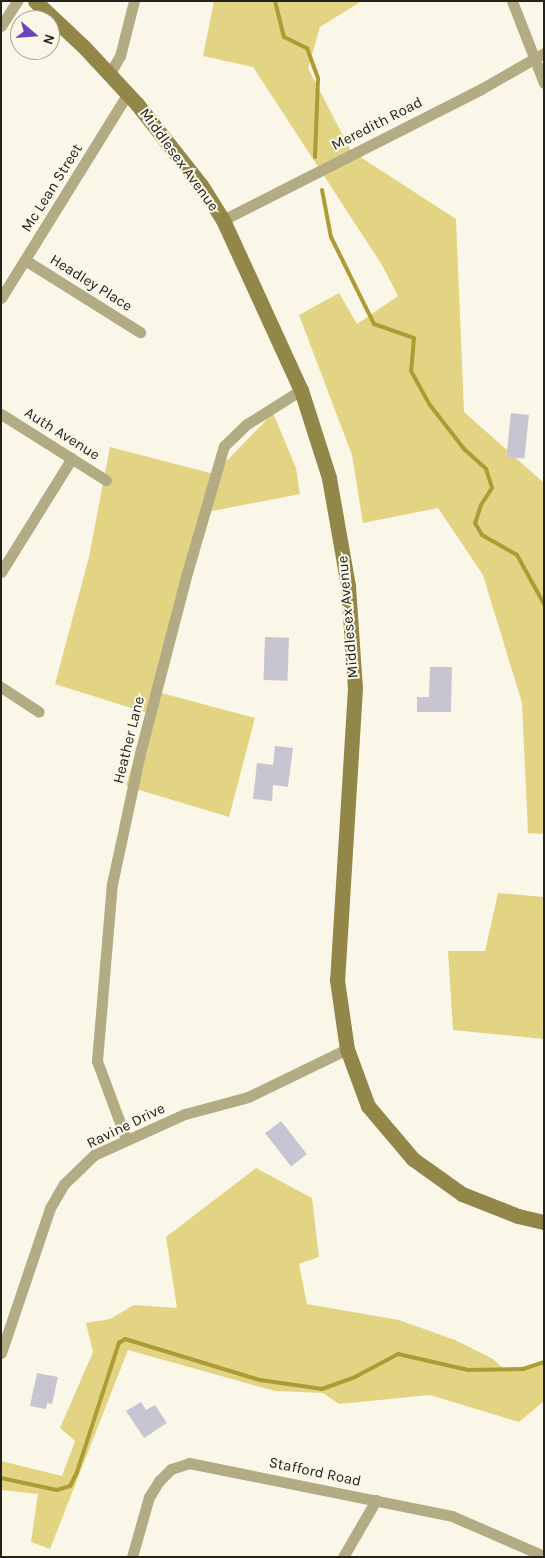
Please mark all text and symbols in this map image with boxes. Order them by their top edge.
north arrow [10,10,60,60]
text: N [39,32,58,47]
street label: Meredith Road [329,93,425,155]
street label: Middlesex Avenue [136,105,222,215]
street label: Mc Lean Street [18,141,86,235]
street label: Headley Place [47,251,135,315]
street label: Auth Avenue [21,404,103,464]
street label: Middlesex Avenue [334,555,362,679]
street label: Heather Lane [109,694,149,786]
street label: Ravine Drive [84,1099,168,1153]
street label: Stafford Road [267,1453,363,1491]

